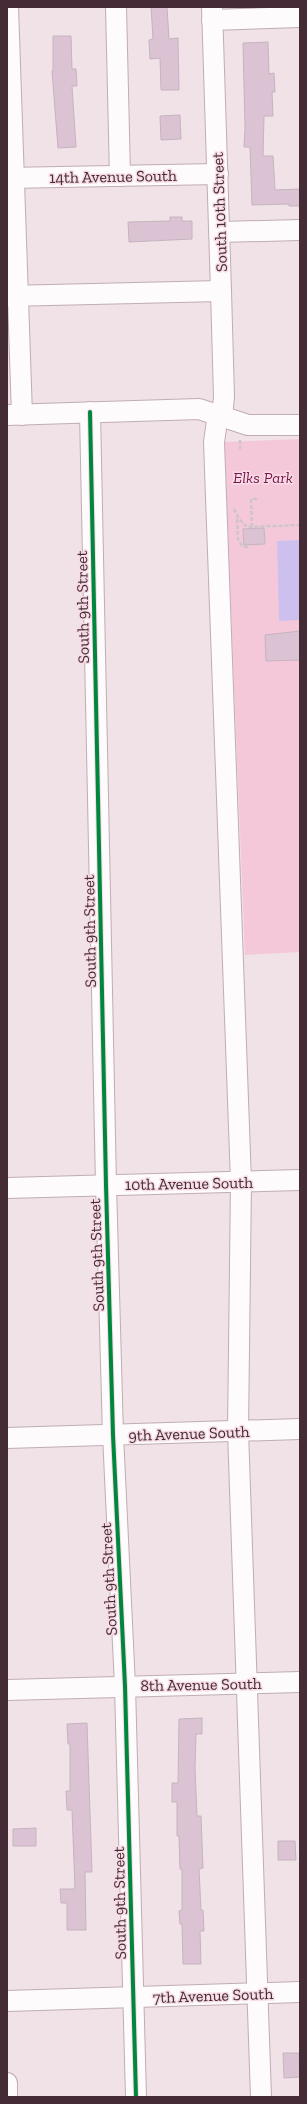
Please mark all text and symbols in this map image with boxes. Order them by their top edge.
street label: South 10th Street [208,152,231,272]
street label: 14th Avenue South [49,166,177,187]
park label: Elks Park [233,468,293,487]
street label: South 9th Street [72,550,93,664]
street label: South 9th Street [79,874,100,988]
street label: 10th Avenue South [125,1173,253,1194]
street label: South 9th Street [85,1198,108,1312]
street label: 9th Avenue South [128,1422,250,1445]
street label: South 9th Street [96,1522,121,1636]
street label: 8th Avenue South [140,1674,262,1695]
street label: South 9th Street [109,1846,130,1960]
street label: 7th Avenue South [153,1984,274,2007]

